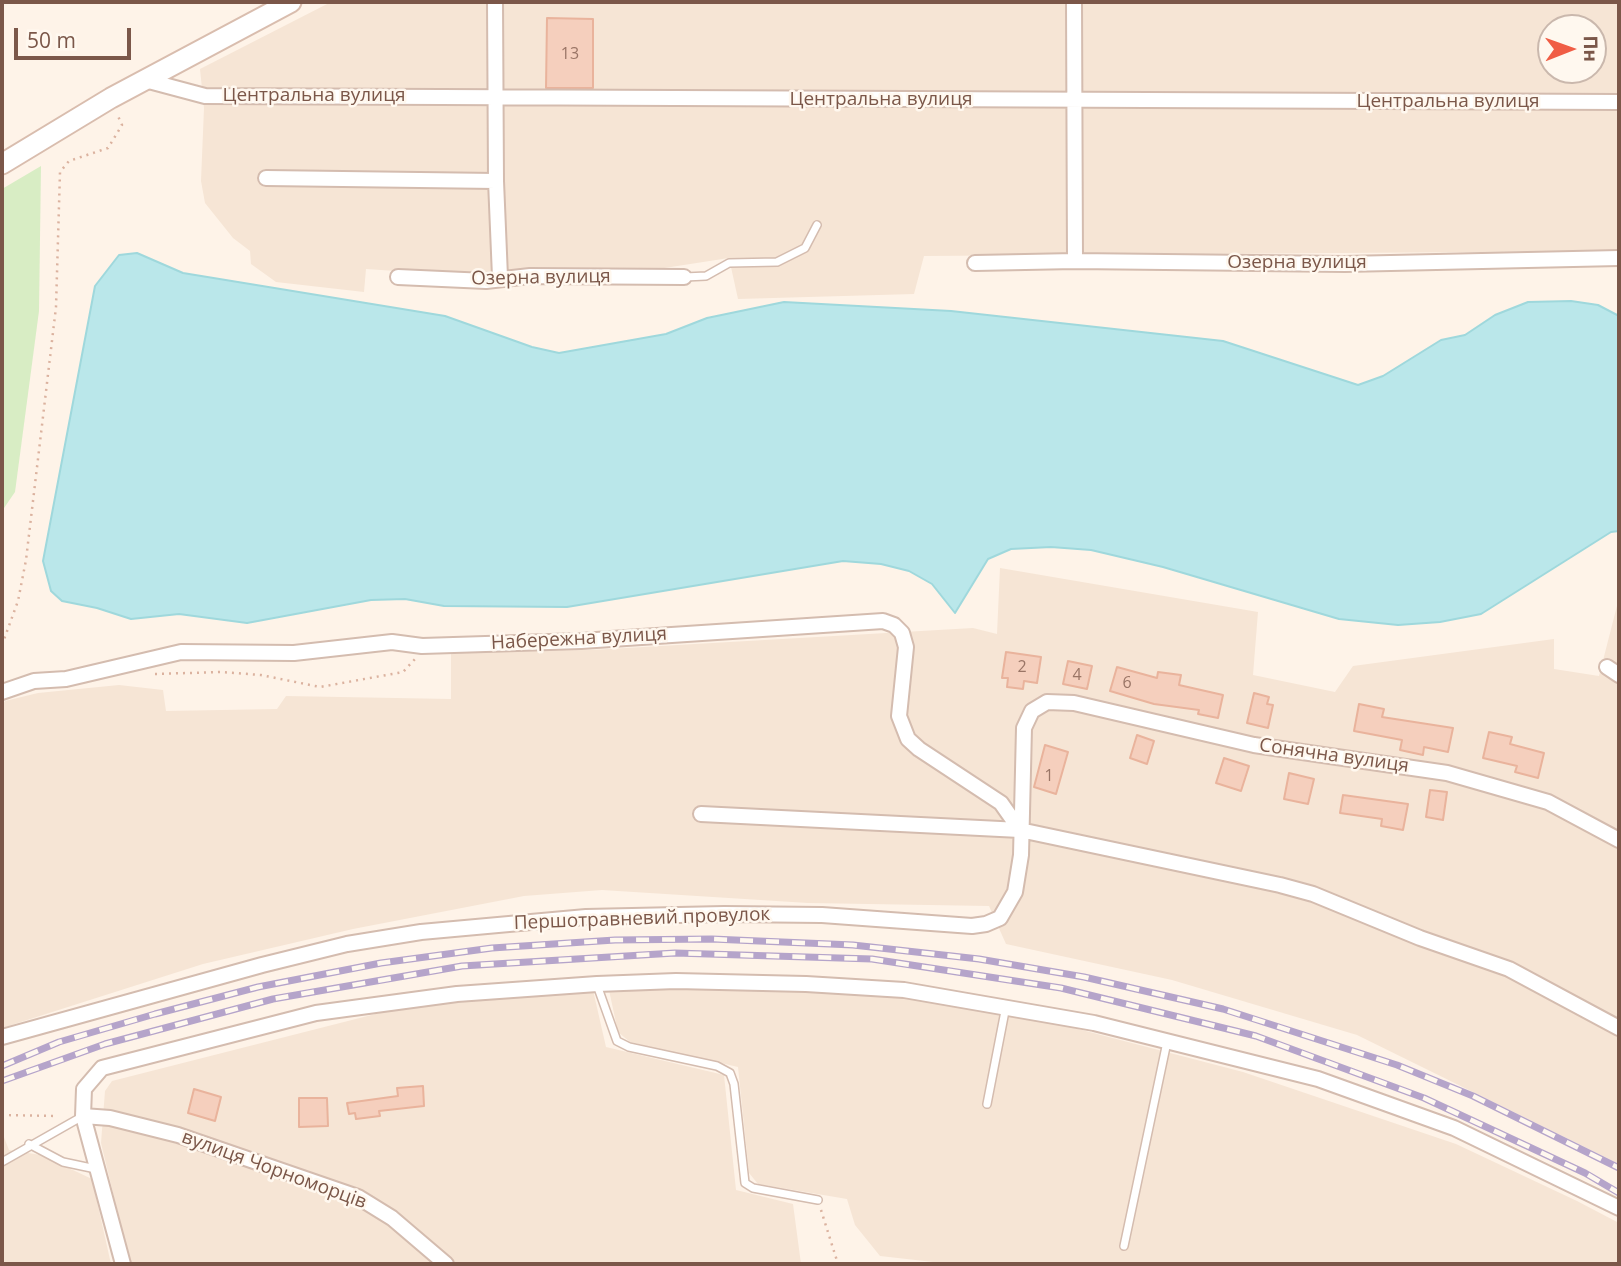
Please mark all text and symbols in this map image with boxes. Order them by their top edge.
scale bar [18,14,135,58]
north arrow [1537,14,1607,84]
text: 50 m [27,26,76,54]
text: Пн [1578,35,1604,62]
house number: 13 [561,44,579,64]
street label: Центральна вулиця [222,85,406,107]
street label: Центральна вулиця [789,89,973,111]
street label: Центральна вулиця [1356,91,1540,113]
street label: Озерна вулиця [1227,252,1367,274]
street label: Озерна вулиця [471,265,611,291]
street label: Набережна вулиця [490,623,668,655]
house number: 2 [1017,657,1027,677]
house number: 4 [1072,665,1082,685]
house number: 6 [1122,673,1132,693]
street label: Сонячна вулиця [1258,734,1410,778]
house number: 1 [1044,766,1054,786]
street label: Першотравневий провулок [513,903,771,935]
street label: вулиця Чорноморців [178,1126,370,1214]

